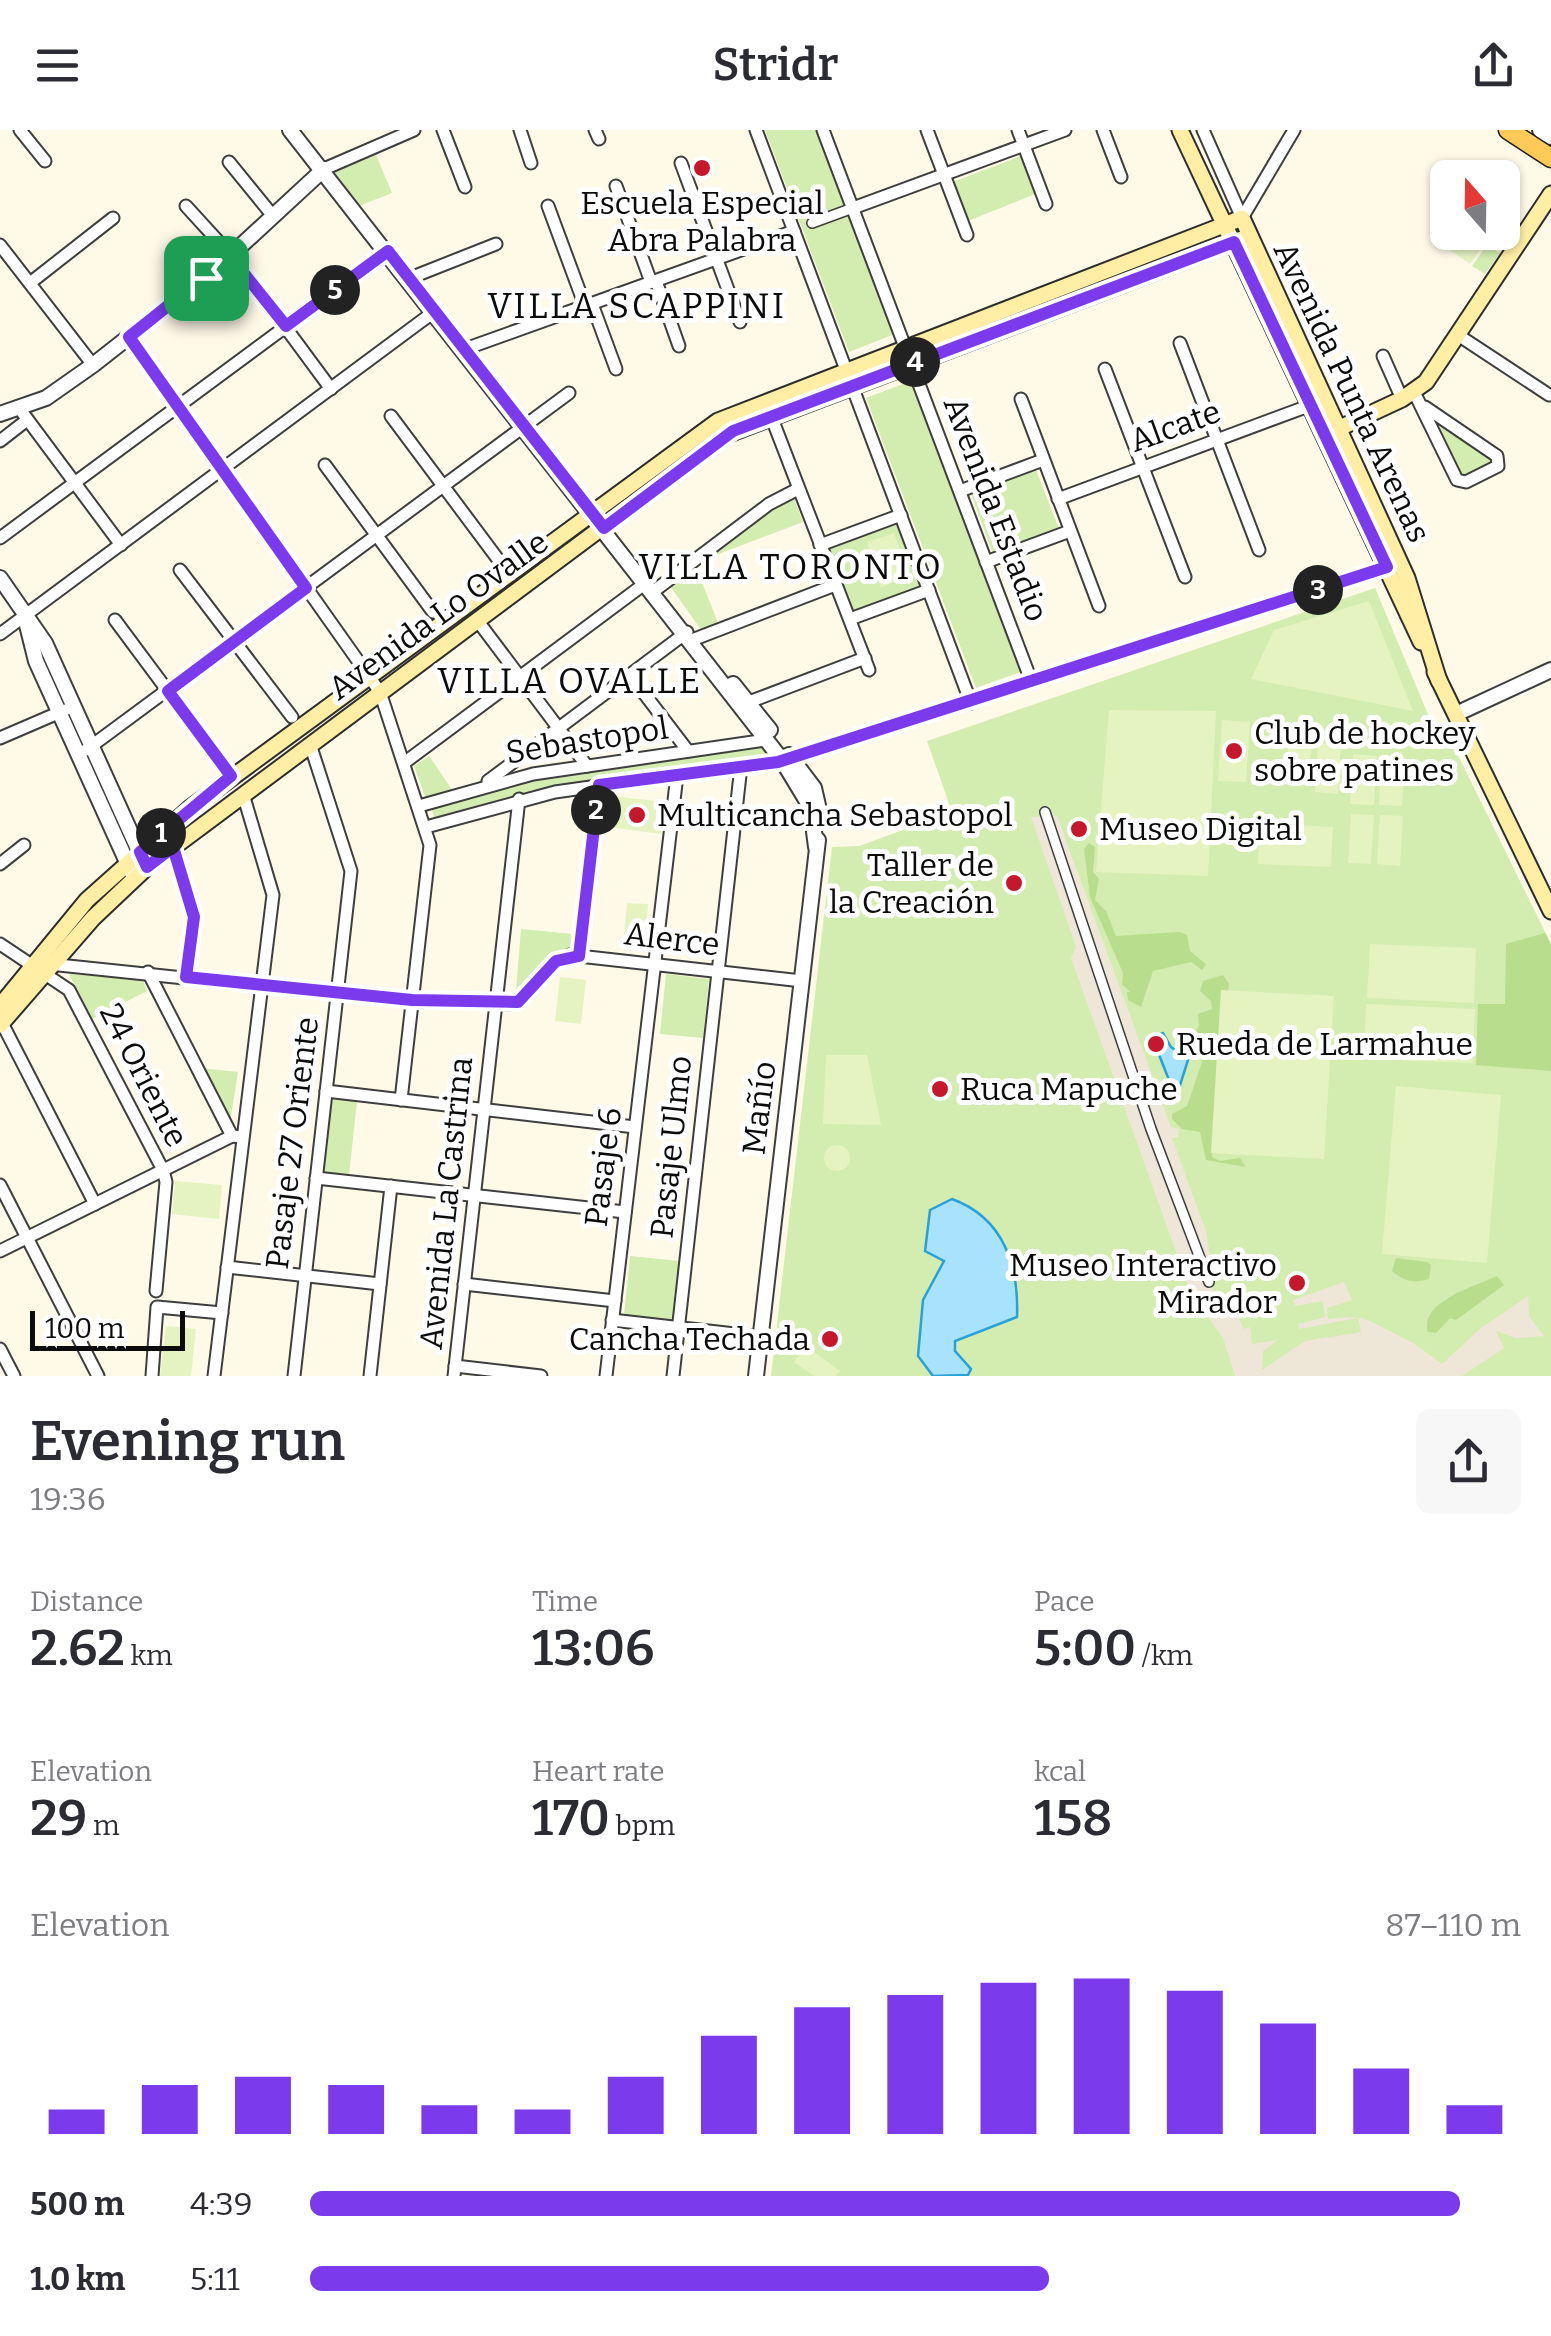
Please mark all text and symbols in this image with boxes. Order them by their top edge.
icon: menu [30,38,85,93]
text: Stridr [712,38,839,92]
icon: share [1466,38,1521,93]
marker: Escuela Especial Abra Palabra [691,157,713,179]
north arrow [1430,160,1520,250]
map controls [1430,160,1520,250]
place label: Escuela Especial Abra Palabra [580,184,824,259]
pin [164,236,249,321]
street label: Avenida Punta Arenas [1266,236,1438,548]
icon: arrive [179,251,234,306]
pin: 5 [310,265,360,315]
text: 5 [327,273,343,306]
district label: VILLA SCAPPINI [487,285,787,327]
pin: 4 [890,337,940,387]
text: 4 [906,345,924,378]
street label: Avenida Estadio [936,391,1056,627]
street label: Alcate [1125,392,1225,460]
street label: Avenida Lo Ovalle [321,523,555,707]
district label: VILLA TORONTO [639,546,943,588]
pin: 3 [1293,565,1343,615]
text: 3 [1310,573,1326,606]
district label: VILLA OVALLE [437,660,703,702]
street label: Sebastopol [503,708,671,772]
place label: Club de hockey sobre patines [1254,714,1477,789]
marker: Club de hockey sobre patines [1223,740,1245,762]
pin: 2 [571,785,621,835]
text: 2 [588,793,604,826]
place label: Multicancha Sebastopol [657,796,1013,834]
marker: Multicancha Sebastopol [626,804,648,826]
pin: 1 [136,808,186,858]
place label: Museo Digital [1099,810,1302,848]
text: 1 [155,816,167,849]
marker: Museo Digital [1068,818,1090,840]
place label: Taller de la Creación [829,846,994,921]
marker: Taller de la Creación [1003,872,1025,894]
street label: Alerce [622,914,722,964]
street label: 24 Oriente [92,997,196,1153]
street label: Pasaje 27 Oriente [258,1015,326,1271]
place label: Rueda de Larmahue [1176,1025,1473,1063]
marker: Rueda de Larmahue [1145,1033,1167,1055]
street label: Pasaje Ulmo [643,1054,699,1240]
street label: Avenida La Castrina [412,1055,480,1351]
street label: Mañío [734,1059,784,1157]
place label: Ruca Mapuche [960,1070,1178,1108]
marker: Ruca Mapuche [929,1078,951,1100]
street label: Pasaje 6 [577,1105,629,1229]
place label: Museo Interactivo Mirador [1009,1246,1277,1321]
marker: Museo Interactivo Mirador [1286,1272,1308,1294]
scale bar [30,1306,185,1350]
text: 100 m [45,1312,125,1345]
place label: Cancha Techada [569,1320,810,1358]
marker: Cancha Techada [819,1328,841,1350]
text: Evening run [30,1409,345,1475]
button: share [1416,1409,1521,1514]
text: 19:36 [30,1480,106,1518]
text: Distance [30,1585,143,1618]
text: Time [532,1585,598,1618]
text: Pace [1034,1585,1094,1618]
text: 2.62 [30,1618,125,1678]
text: 13:06 [532,1618,655,1678]
text: 5:00 [1034,1618,1136,1678]
text: km [125,1639,173,1672]
text: /km [1136,1639,1193,1672]
text: Elevation [30,1755,152,1788]
text: Heart rate [532,1755,664,1788]
text: kcal [1034,1755,1086,1788]
text: 29 [30,1788,87,1848]
text: 170 [532,1788,610,1848]
text: 158 [1034,1788,1112,1848]
text: m [87,1809,120,1842]
text: bpm [610,1809,675,1842]
text: Elevation [30,1906,170,1944]
text: 87–110 m [1385,1906,1521,1944]
text: 500 m [30,2185,124,2223]
text: 4:39 [190,2185,252,2223]
text: 1.0 km [30,2260,125,2298]
text: 5:11 [190,2260,240,2298]

